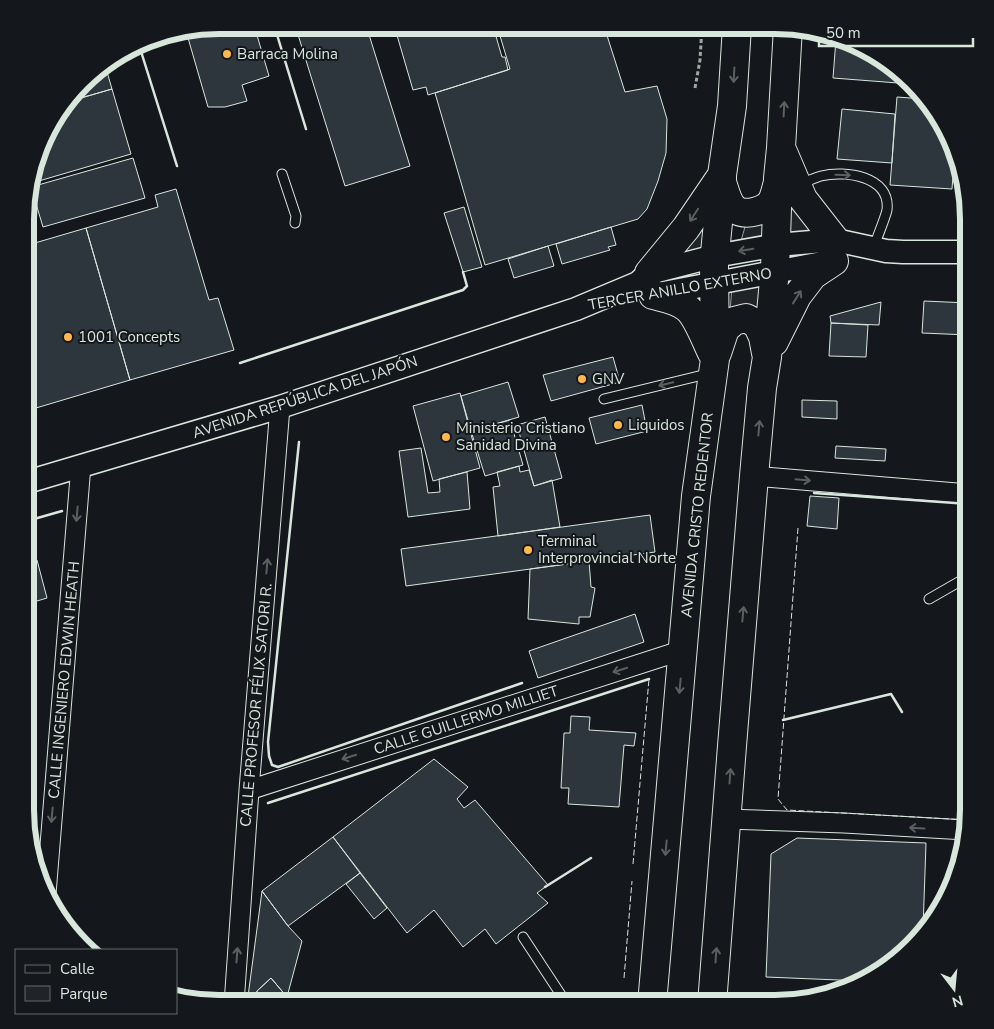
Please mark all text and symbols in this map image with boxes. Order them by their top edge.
scale bar [819,15,973,47]
text: 50 m [826,23,861,43]
place label: Barraca Molina [237,44,338,64]
marker: Barraca Molina [221,48,233,60]
one-way arrow [730,67,739,83]
one-way arrow [779,101,788,117]
one-way arrow [835,170,851,180]
one-way arrow [689,208,699,222]
one-way arrow [738,246,754,256]
street label: TERCER ANILLO EXTERNO [587,263,773,315]
one-way arrow [792,291,802,305]
place label: 1001 Concepts [78,327,180,347]
marker: 1001 Concepts [62,331,74,343]
street label: AVENIDA REPÚBLICA DEL JAPÓN [190,350,420,443]
place label: GNV [592,369,625,389]
marker: GNV [576,373,588,385]
one-way arrow [658,379,674,389]
street label: AVENIDA CRISTO REDENTOR [676,411,718,619]
place label: Liquidos [628,415,685,435]
place label: Ministerio Cristiano Sanidad Divina [456,418,585,455]
marker: Liquidos [612,419,624,431]
one-way arrow [754,420,763,436]
marker: Ministerio Cristiano Sanidad Divina [440,431,452,443]
one-way arrow [795,476,811,485]
one-way arrow [73,506,82,522]
place label: Terminal Interprovincial Norte [538,531,676,568]
marker: Terminal Interprovincial Norte [522,544,534,556]
one-way arrow [263,558,272,574]
street label: CALLE INGENIERO EDWIN HEATH [44,560,84,800]
street label: CALLE PROFESOR FÉLIX SATORI R. [235,582,277,828]
one-way arrow [738,606,748,622]
one-way arrow [612,666,628,675]
one-way arrow [675,677,685,693]
street label: CALLE GUILLERMO MILLIET [371,681,561,759]
one-way arrow [341,753,357,763]
one-way arrow [725,768,734,784]
one-way arrow [48,807,57,823]
one-way arrow [910,823,926,832]
one-way arrow [661,839,671,855]
one-way arrow [233,947,242,963]
one-way arrow [711,947,721,963]
legend [15,949,178,1014]
text: Calle [60,959,95,979]
north arrow [929,964,979,1014]
text: Parque [60,984,108,1004]
text: N [950,990,965,1012]

